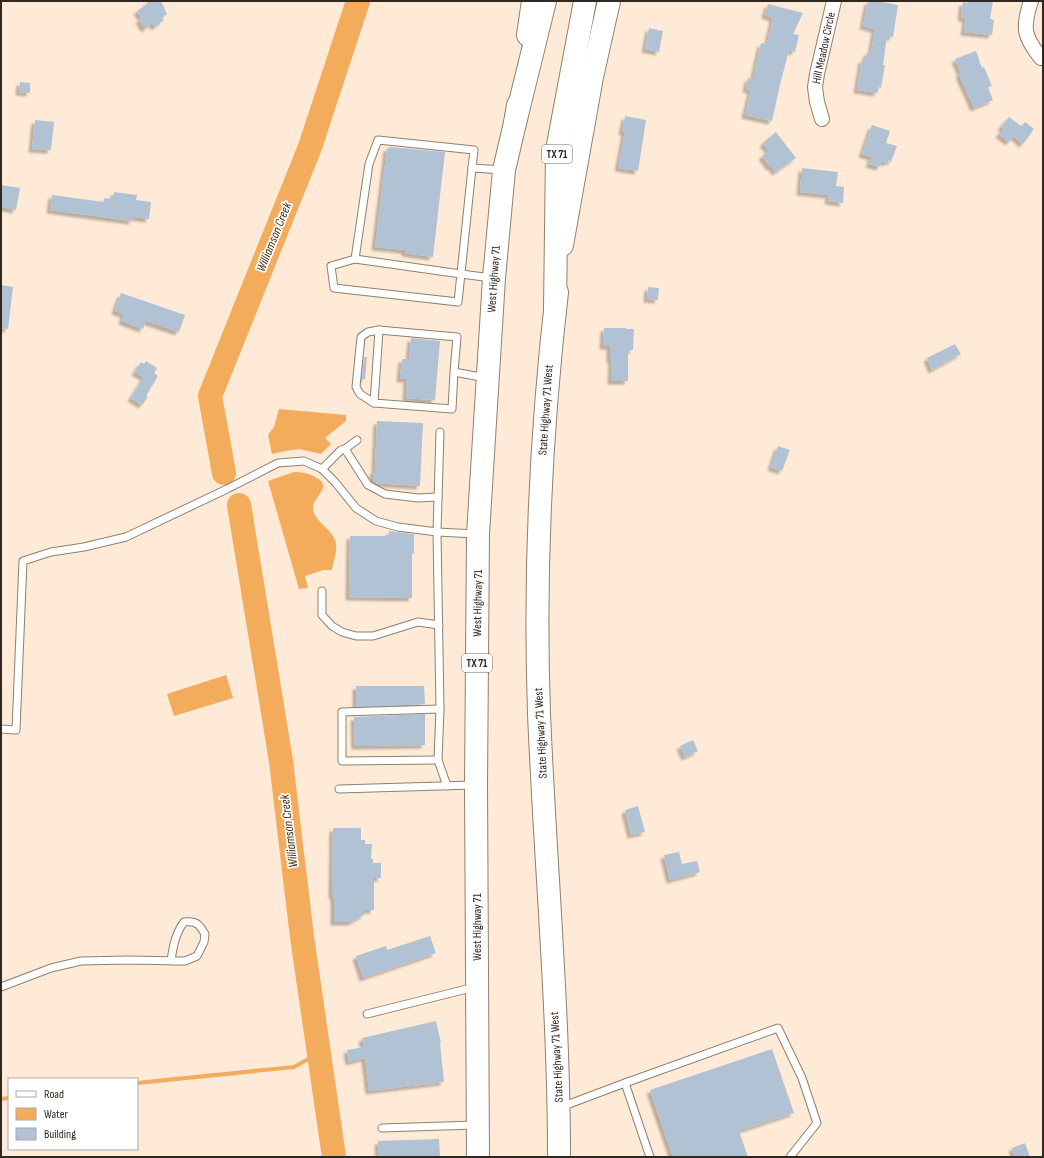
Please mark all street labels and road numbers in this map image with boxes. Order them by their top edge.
street label: Hill Meadow Circle [809,11,839,85]
road number: TX 71 [542,145,572,163]
street label: West Highway 71 [484,244,504,313]
street label: State Highway 71 West [535,364,557,456]
street label: West Highway 71 [470,568,486,637]
road number: TX 71 [462,654,492,672]
street label: State Highway 71 West [531,687,551,779]
street label: West Highway 71 [470,893,485,961]
street label: State Highway 71 West [547,1011,567,1103]

